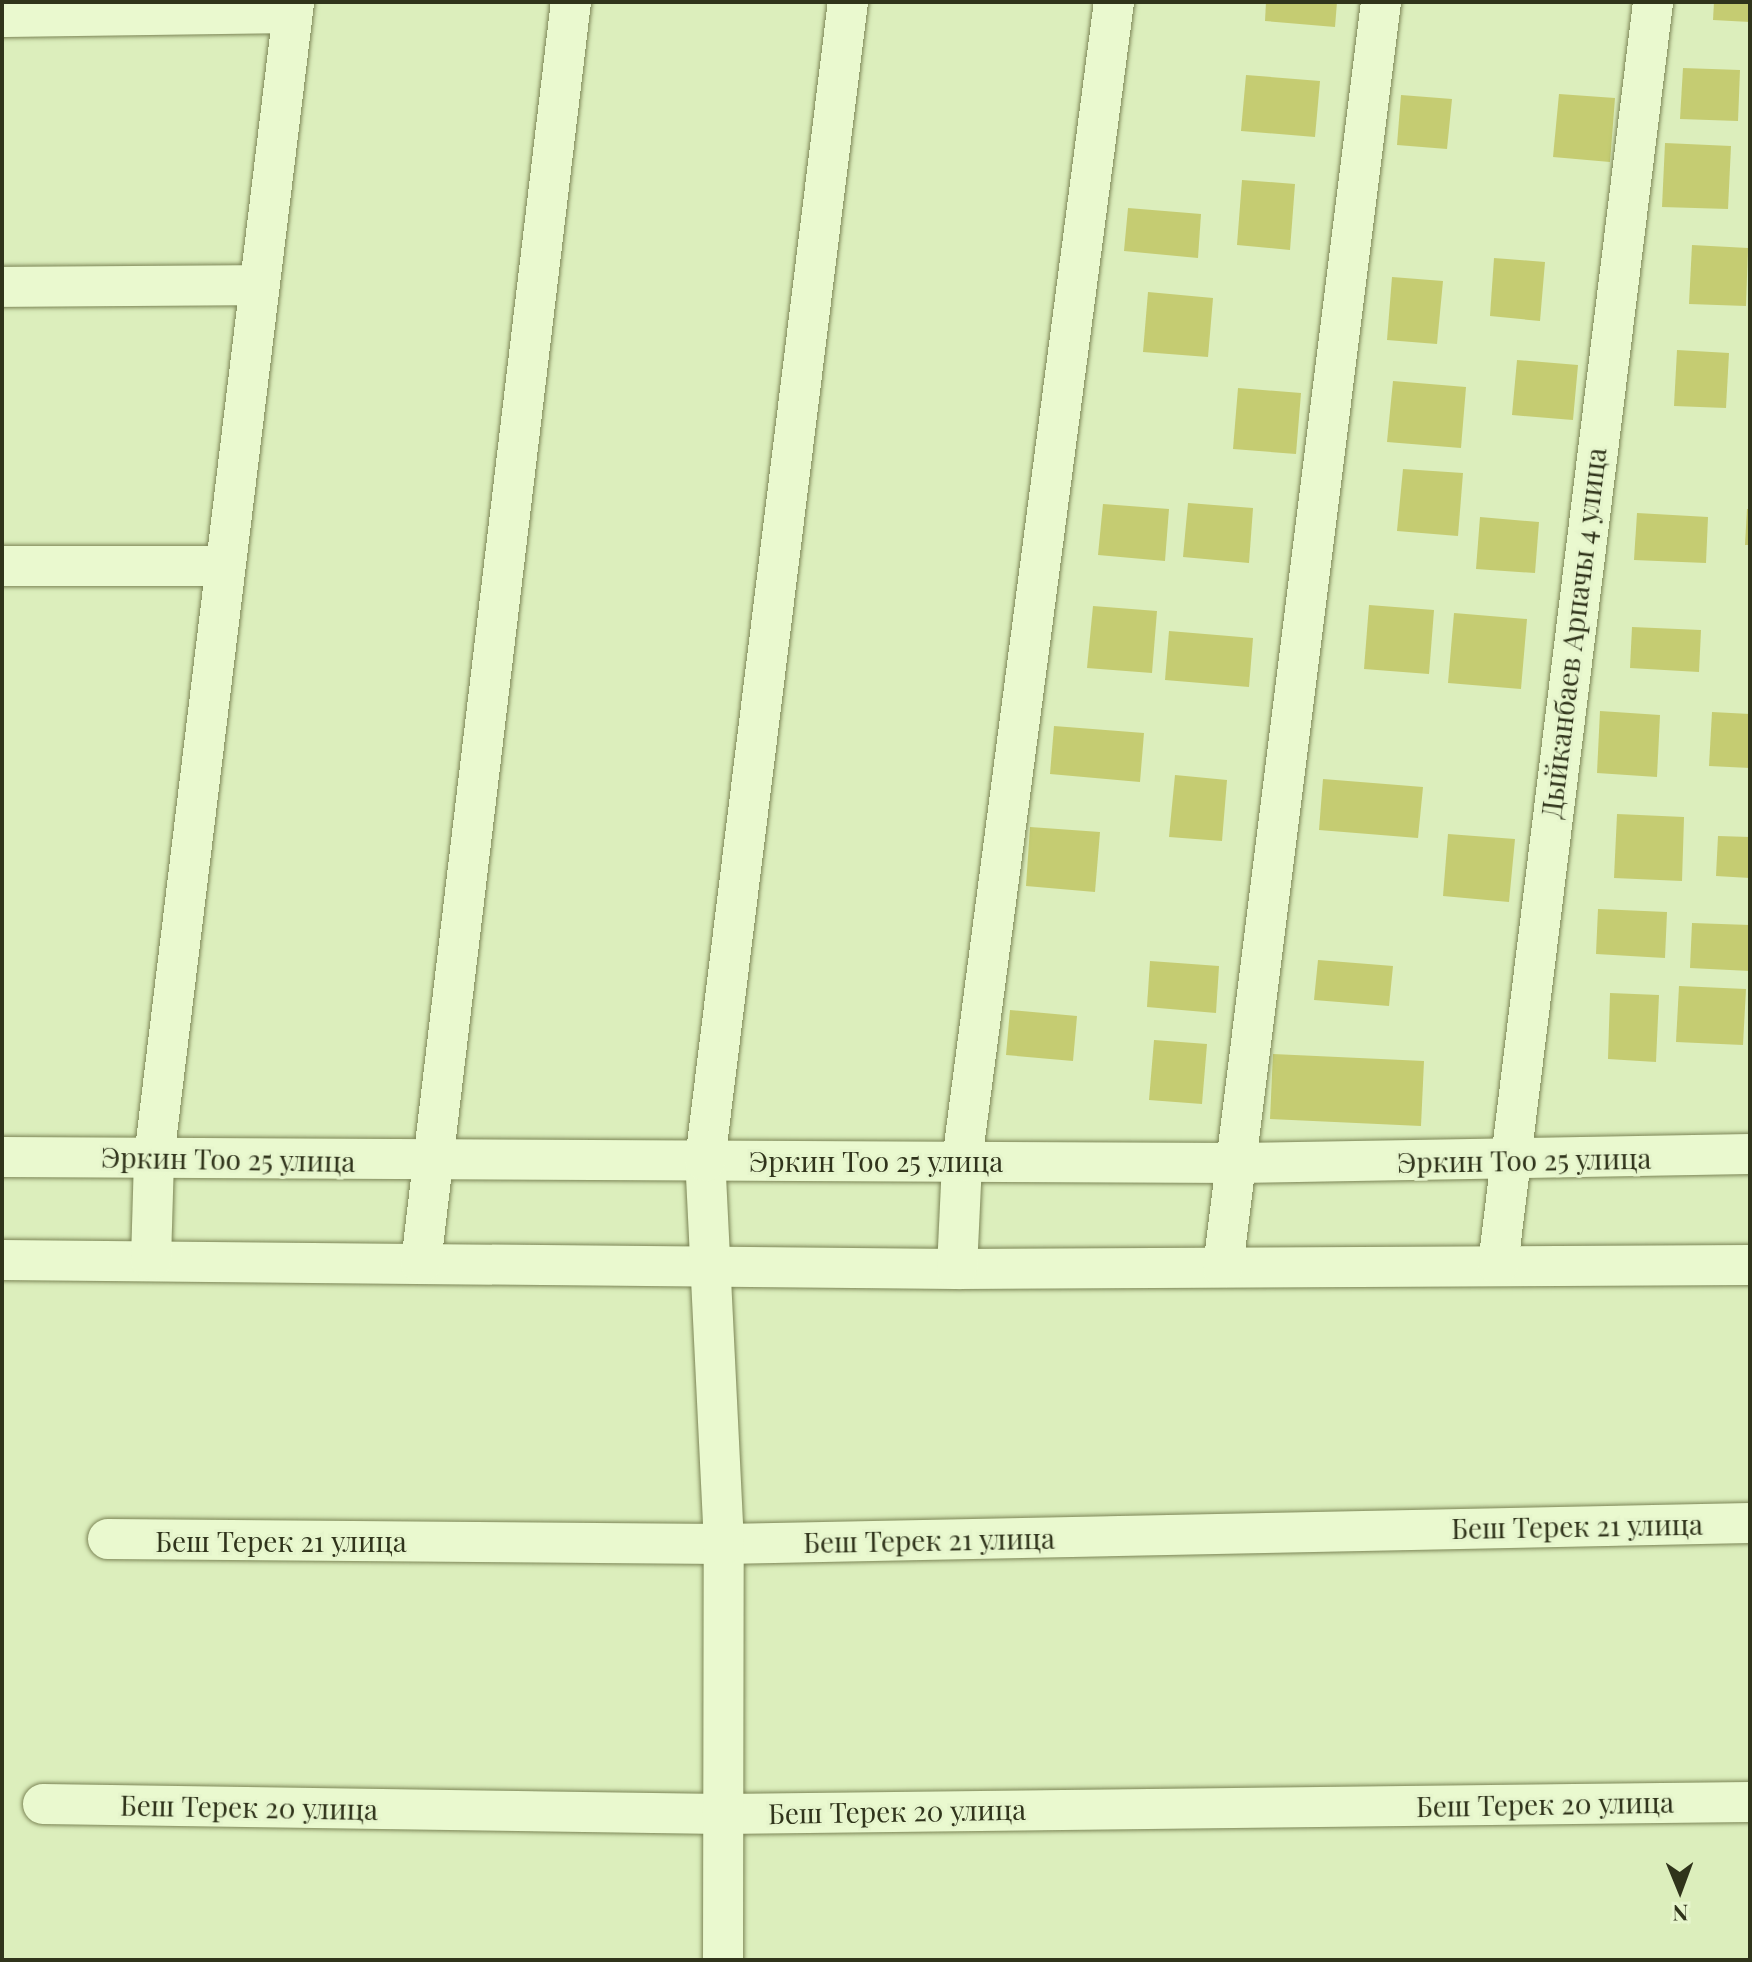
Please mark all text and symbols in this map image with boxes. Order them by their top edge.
street label: Дыйканбаев Арпачы 4 улица [1534,446,1612,820]
street label: Эркин Тоо 25 улица [100,1140,356,1178]
street label: Эркин Тоо 25 улица [1396,1141,1652,1179]
street label: Эркин Тоо 25 улица [749,1144,1003,1178]
street label: Беш Терек 21 улица [1451,1507,1703,1545]
street label: Беш Терек 21 улица [803,1521,1055,1559]
street label: Беш Терек 21 улица [155,1524,407,1558]
street label: Беш Терек 20 улица [1416,1785,1674,1823]
street label: Беш Терек 20 улица [120,1788,378,1826]
street label: Беш Терек 20 улица [768,1792,1026,1830]
north arrow [1640,1850,1720,1930]
text: N [1672,1899,1689,1929]

